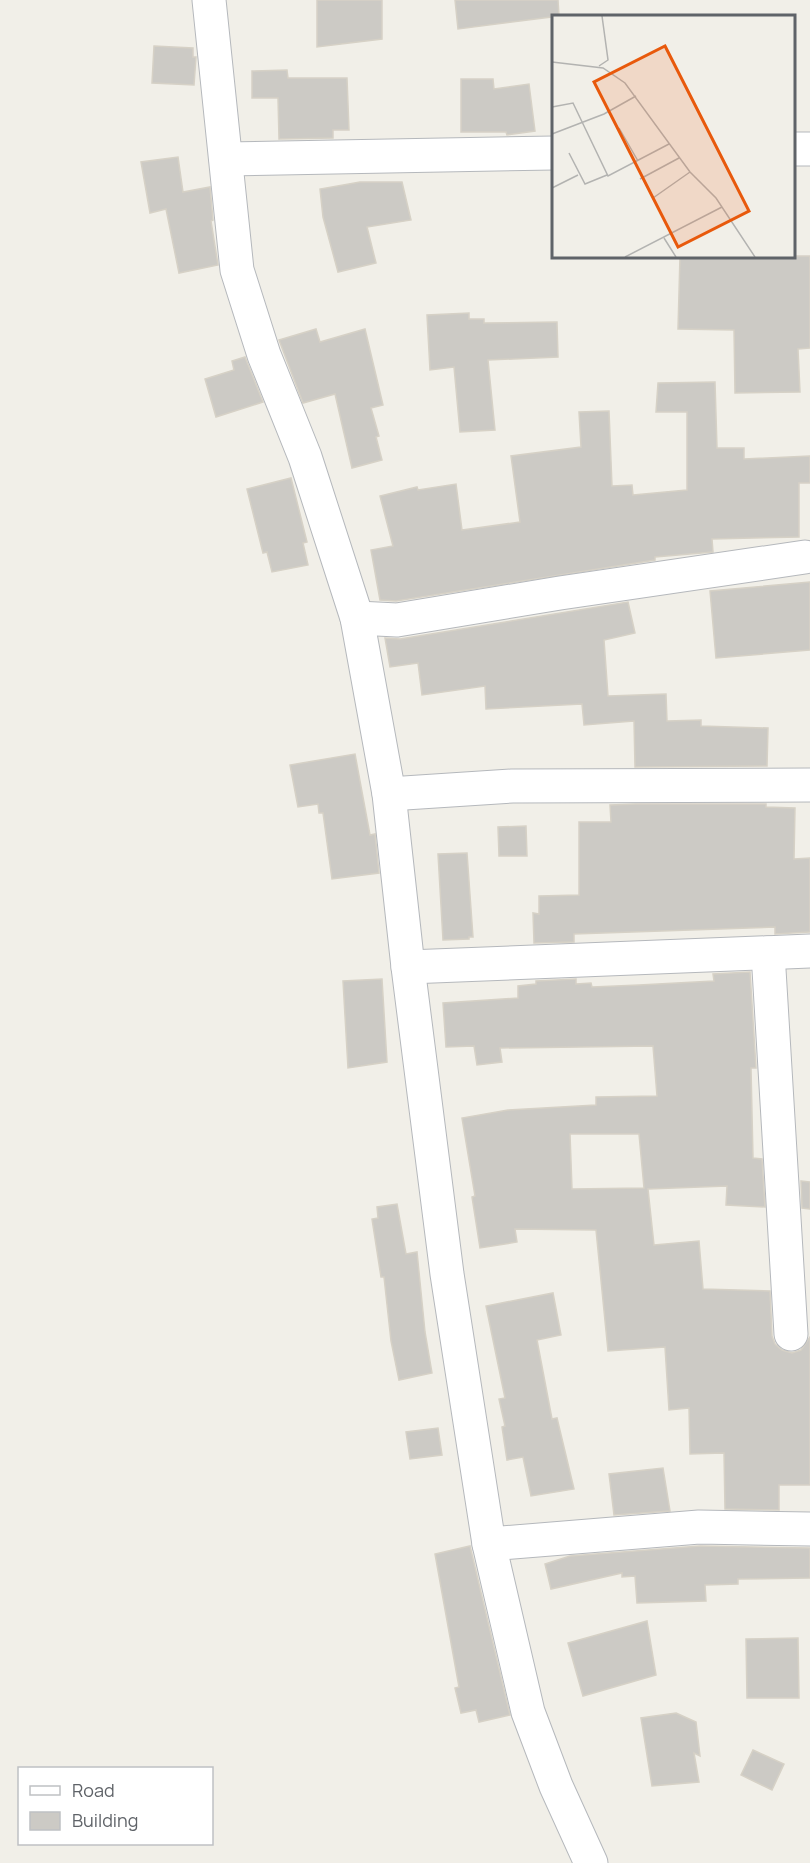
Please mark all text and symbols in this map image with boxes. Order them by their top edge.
inset map [552,15,795,258]
legend [18,1767,213,1845]
text: Road [72,1778,115,1802]
text: Building [72,1808,138,1832]

